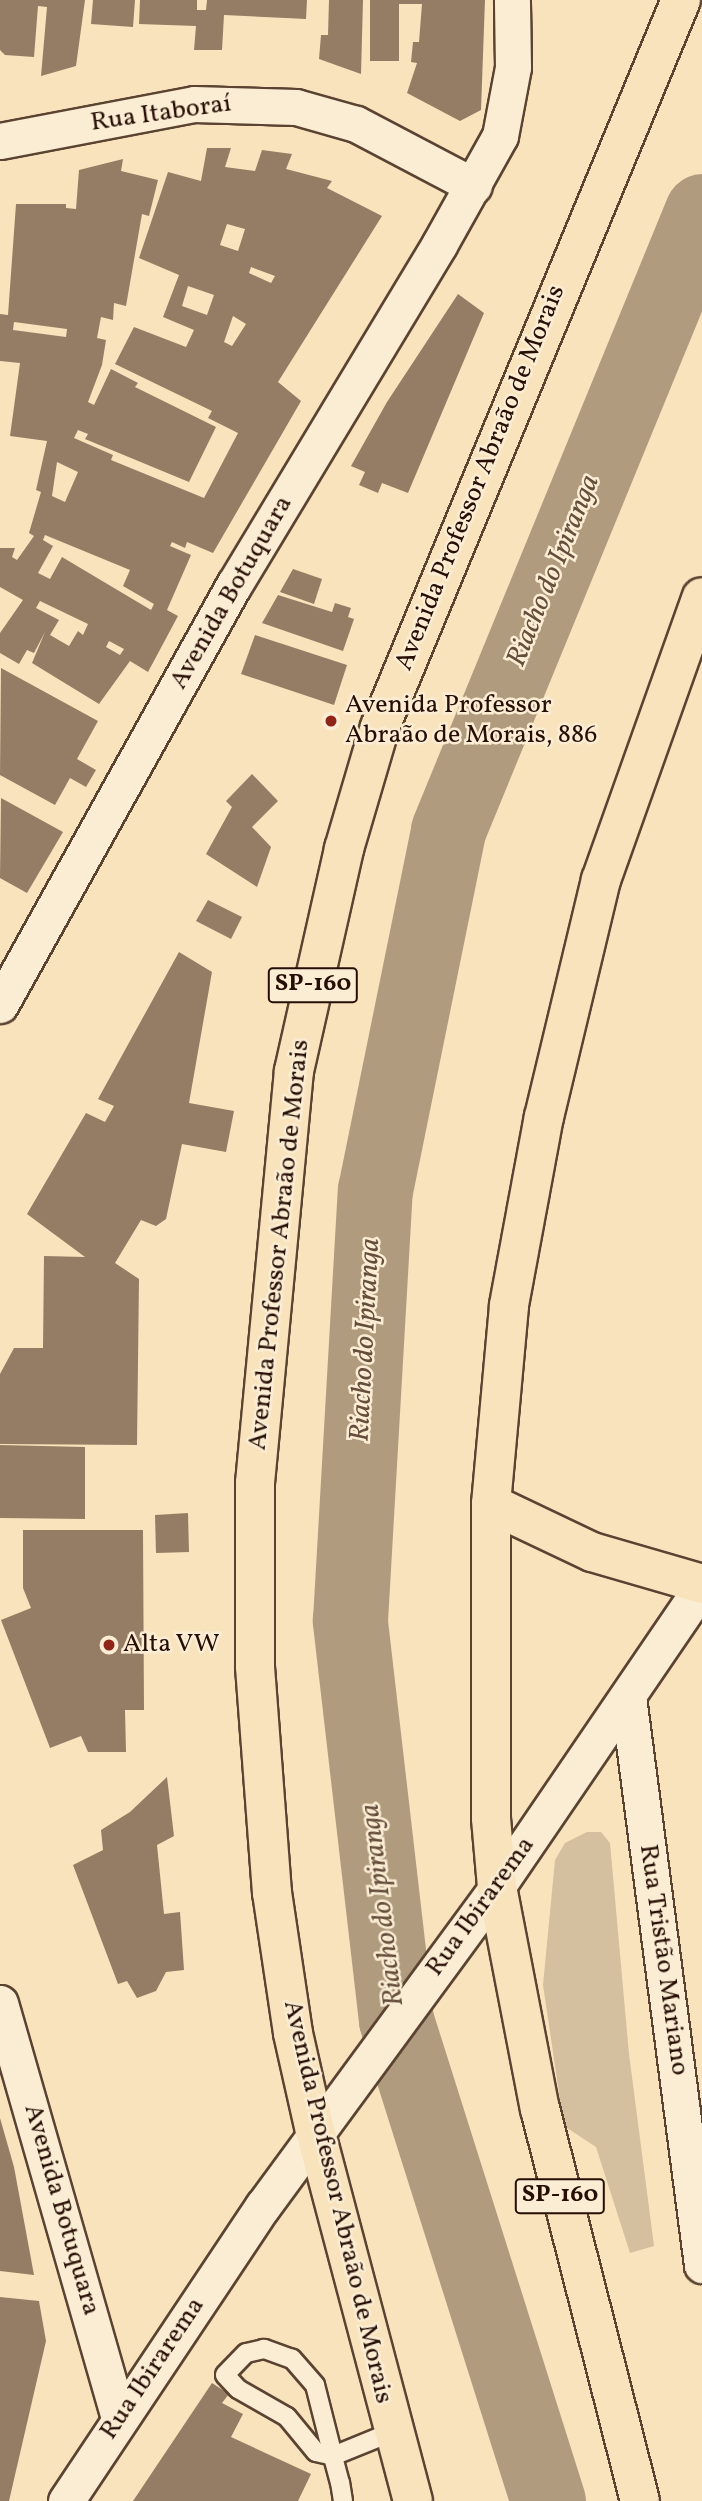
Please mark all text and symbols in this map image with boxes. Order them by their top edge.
street label: Rua Itaboraí [89,89,233,139]
street label: Avenida Professor Abraão de Morais [389,281,573,675]
water label: Riacho do Ipiranga [500,470,608,672]
street label: Avenida Botuquara [164,491,300,695]
place label: Avenida Professor Abraão de Morais, 886 [345,690,597,752]
marker: Avenida Professor Abraão de Morais, 886 [323,713,339,729]
road number: SP-160 [268,965,358,1006]
street label: Avenida Professor Abraão de Morais [243,1038,317,1452]
water label: Riacho do Ipiranga [344,1237,388,1443]
place label: Alta VW [123,1629,220,1661]
marker: Alta VW [101,1637,117,1653]
water label: Riacho do Ipiranga [354,1802,412,2008]
street label: Rua Ibirarema [420,1831,542,1983]
street label: Rua Tristão Mariano [631,1842,695,2078]
street label: Avenida Professor Abraão de Morais [275,1997,399,2407]
street label: Avenida Botuquara [16,2101,106,2319]
road number: SP-160 [514,2176,606,2216]
street label: Rua Ibirarema [94,2292,212,2446]

